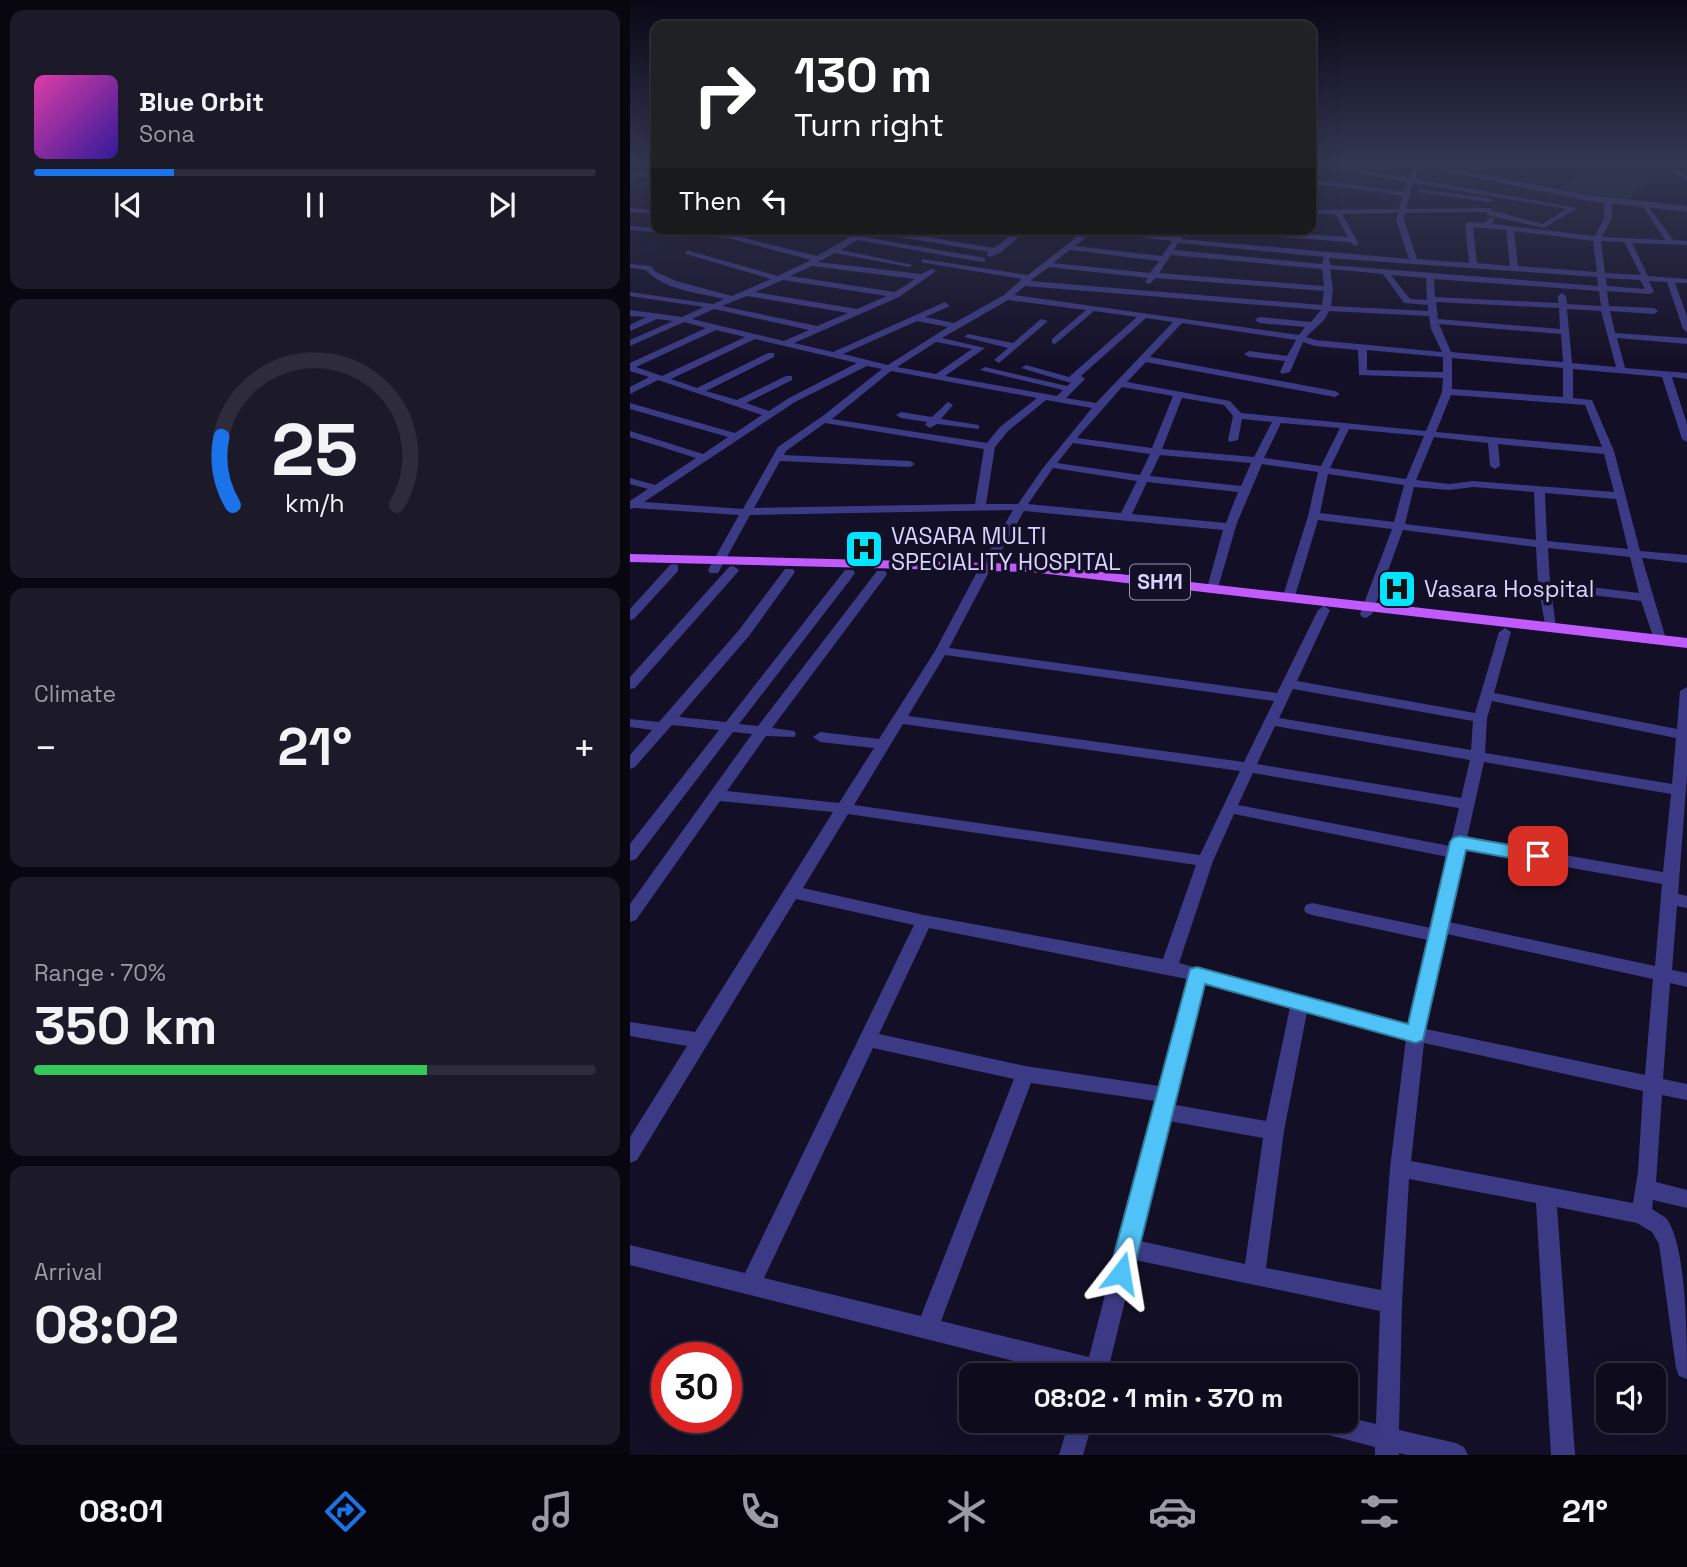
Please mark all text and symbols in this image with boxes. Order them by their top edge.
text: 130 m [794,44,932,106]
icon: right [679,49,770,140]
text: Blue Orbit [139,85,264,119]
text: Turn right [794,105,944,145]
text: Sona [139,119,195,149]
icon: left [756,182,794,220]
text: Then [679,184,742,218]
icon: previous [109,186,147,224]
icon: pause [296,186,334,224]
icon: next [483,186,521,224]
text: 25 [272,403,358,496]
text: km/h [285,486,345,518]
place label: VASARA MULTI SPECIALITY HOSPITAL [891,521,1121,577]
hospital icon: VASARA MULTI SPECIALITY HOSPITAL [843,528,885,570]
road number: SH11 [1130,564,1190,600]
hospital icon: Vasara Hospital [1376,568,1418,610]
place label: Vasara Hospital [1424,574,1594,604]
text: Climate [34,679,116,709]
text: 21° [278,714,352,780]
text: − [34,724,58,772]
text: + [572,724,596,772]
pin [1508,826,1568,886]
icon: arrive [1519,837,1557,875]
text: Range · 70% [34,958,166,988]
text: 350 km [34,993,217,1059]
position arrow [1084,1236,1158,1310]
text: Arrival [34,1257,102,1287]
text: 08:02 [34,1292,179,1358]
speed limit sign: 30 [651,1342,742,1433]
map controls [1596,1363,1666,1433]
button: sound [1596,1363,1666,1433]
text: 08:02 · 1 min · 370 m [1034,1381,1283,1415]
icon: directions [321,1487,370,1536]
icon: music [528,1487,577,1536]
icon: phone [735,1487,784,1536]
icon: climate [942,1487,991,1536]
icon: car [1148,1487,1197,1536]
icon: filters [1355,1487,1404,1536]
text: 08:01 [79,1491,164,1531]
text: 21° [1562,1491,1608,1531]

